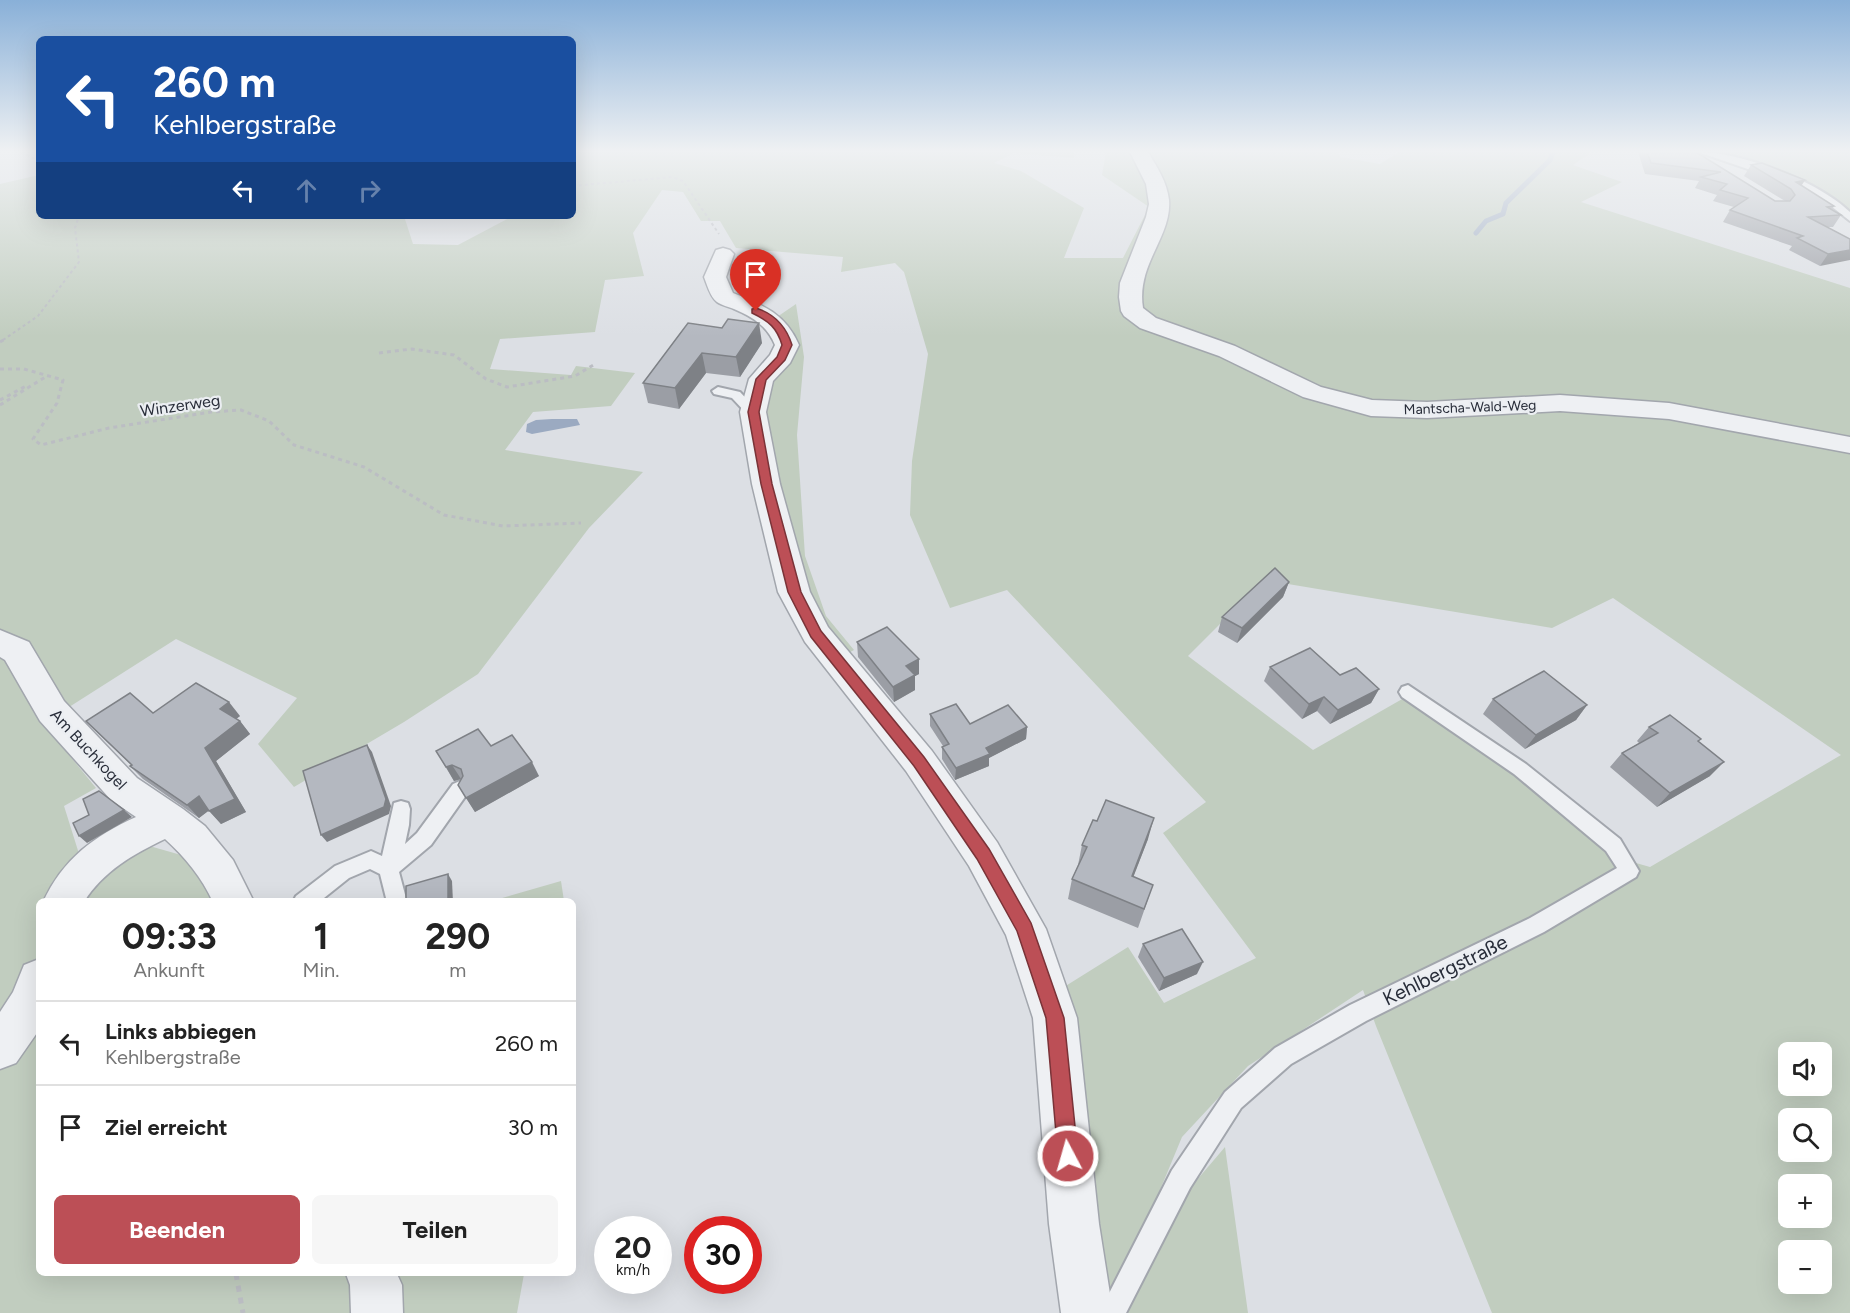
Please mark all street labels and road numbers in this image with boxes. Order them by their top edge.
street label: Winzerweg [139,390,221,421]
street label: Mantscha-Wald-Weg [1403,397,1537,418]
street label: Am Buchkogel [46,705,131,794]
street label: Kehlbergstraße [1379,929,1511,1011]

